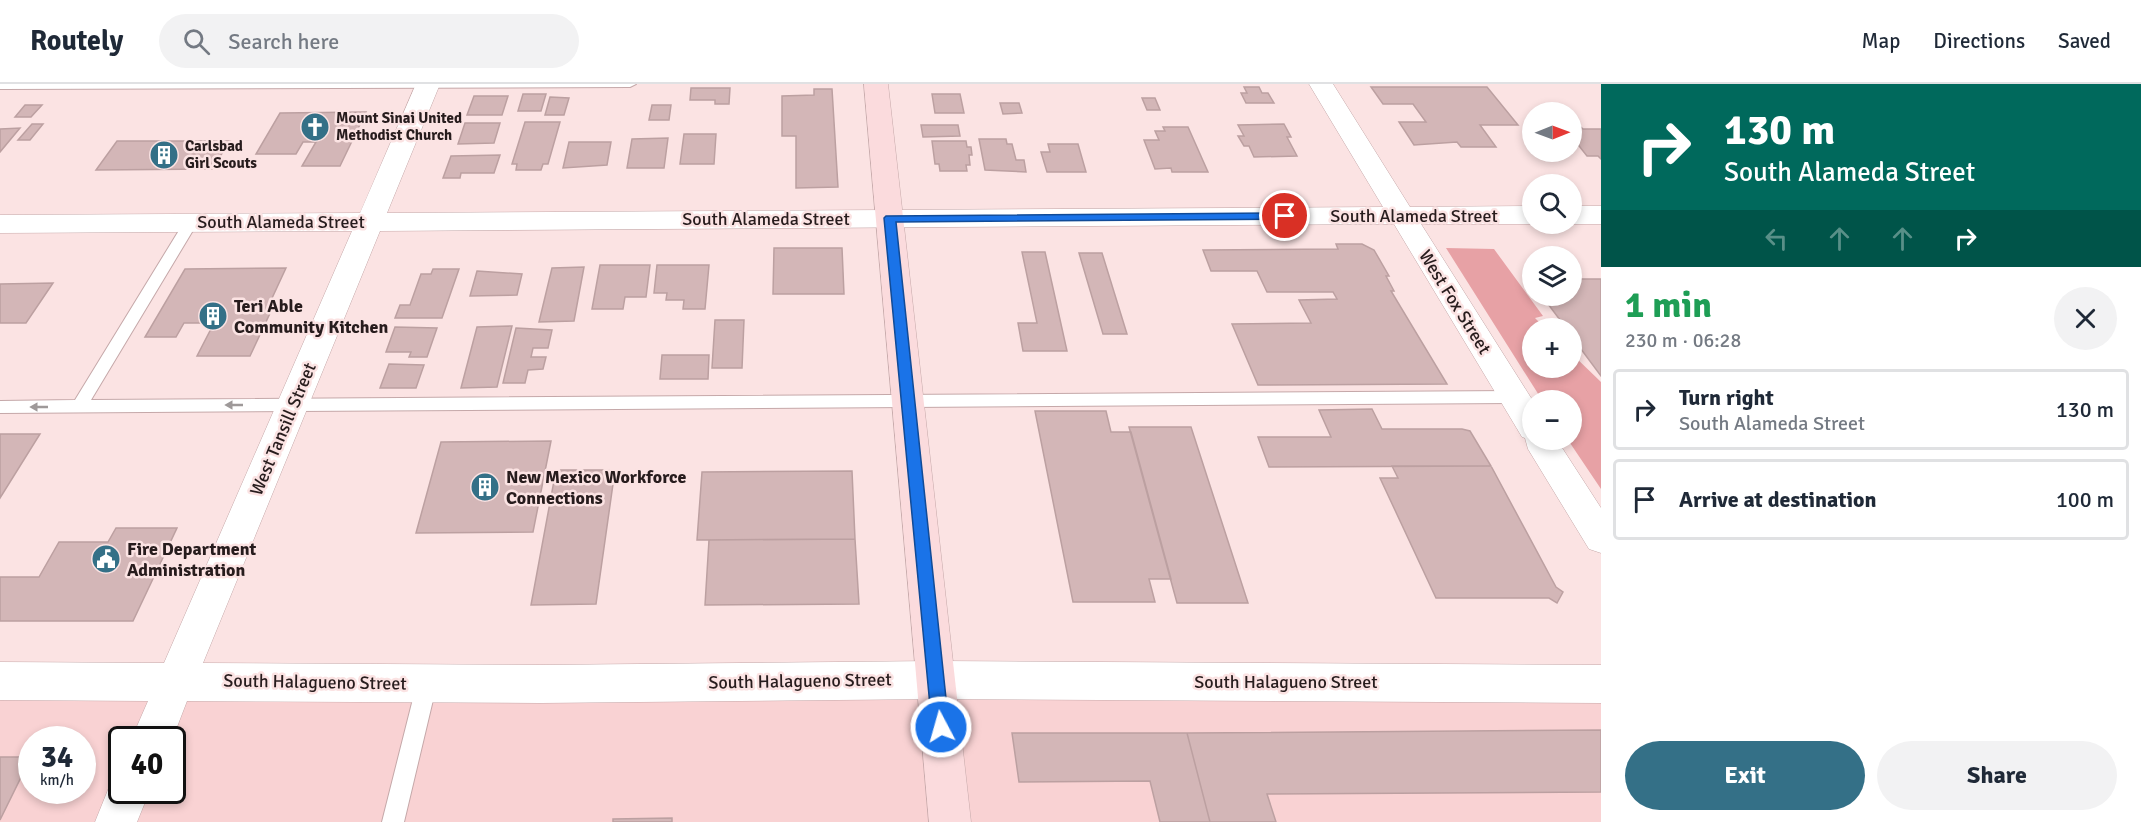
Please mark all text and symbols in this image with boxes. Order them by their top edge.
search box [159,14,579,68]
text: Routely [30,24,123,58]
icon: search [180,25,213,58]
text: Search here [228,28,339,55]
text: Map [1862,28,1900,54]
text: Directions [1933,28,2025,54]
text: Saved [2058,28,2111,54]
north arrow [1522,102,1582,162]
map controls [1522,102,1582,450]
text: 130 m [1724,105,1835,156]
icon: right [1625,108,1703,186]
place label: Mount Sinai United Methodist Church [336,109,462,144]
church icon: Mount Sinai United Methodist Church [299,111,331,143]
place label: Carlsbad Girl Scouts [185,137,257,172]
building icon: Carlsbad Girl Scouts [148,139,180,171]
text: South Alameda Street [1724,156,1975,189]
button: search [1522,174,1582,234]
pin [1259,190,1310,241]
icon: arrive [1268,199,1301,232]
street label: South Alameda Street [1330,205,1498,227]
street label: South Alameda Street [682,208,850,230]
street label: South Alameda Street [197,211,365,233]
icon: left [1760,222,1793,255]
icon: ahead [1823,222,1856,255]
icon: ahead [1886,222,1919,255]
icon: right [1949,222,1982,255]
street label: West Fox Street [1414,246,1496,358]
button: layers [1522,246,1582,306]
text: 1 min [1625,283,1712,328]
button: close [2054,287,2117,350]
place label: Teri Able Community Kitchen [234,295,389,338]
building icon: Teri Able Community Kitchen [197,300,229,332]
button: + [1522,318,1582,378]
text: 230 m · 06:28 [1625,328,1741,353]
street label: West Tansill Street [245,359,321,499]
text: Turn right [1679,384,1774,411]
button: − [1522,390,1582,450]
icon: right [1628,393,1661,426]
text: 130 m [2056,396,2114,423]
one-way arrow [225,401,244,410]
one-way arrow [30,402,49,412]
text: South Alameda Street [1679,411,1865,436]
place label: New Mexico Workforce Connections [506,466,686,509]
building icon: New Mexico Workforce Connections [469,471,501,503]
icon: arrive [1628,483,1661,516]
text: Arrive at destination [1679,486,1876,513]
text: 100 m [2056,486,2114,513]
place label: Fire Department Administration [127,538,257,581]
public building icon: Fire Department Administration [90,543,122,575]
street label: South Halagueno Street [708,668,892,694]
street label: South Halagueno Street [223,669,407,695]
street label: South Halagueno Street [1194,671,1378,693]
position arrow [909,695,973,759]
speed limit sign: 40 [108,726,186,804]
text: 34 [41,739,73,776]
button: Exit [1625,741,1865,810]
button: Share [1877,741,2117,810]
text: km/h [40,771,74,789]

